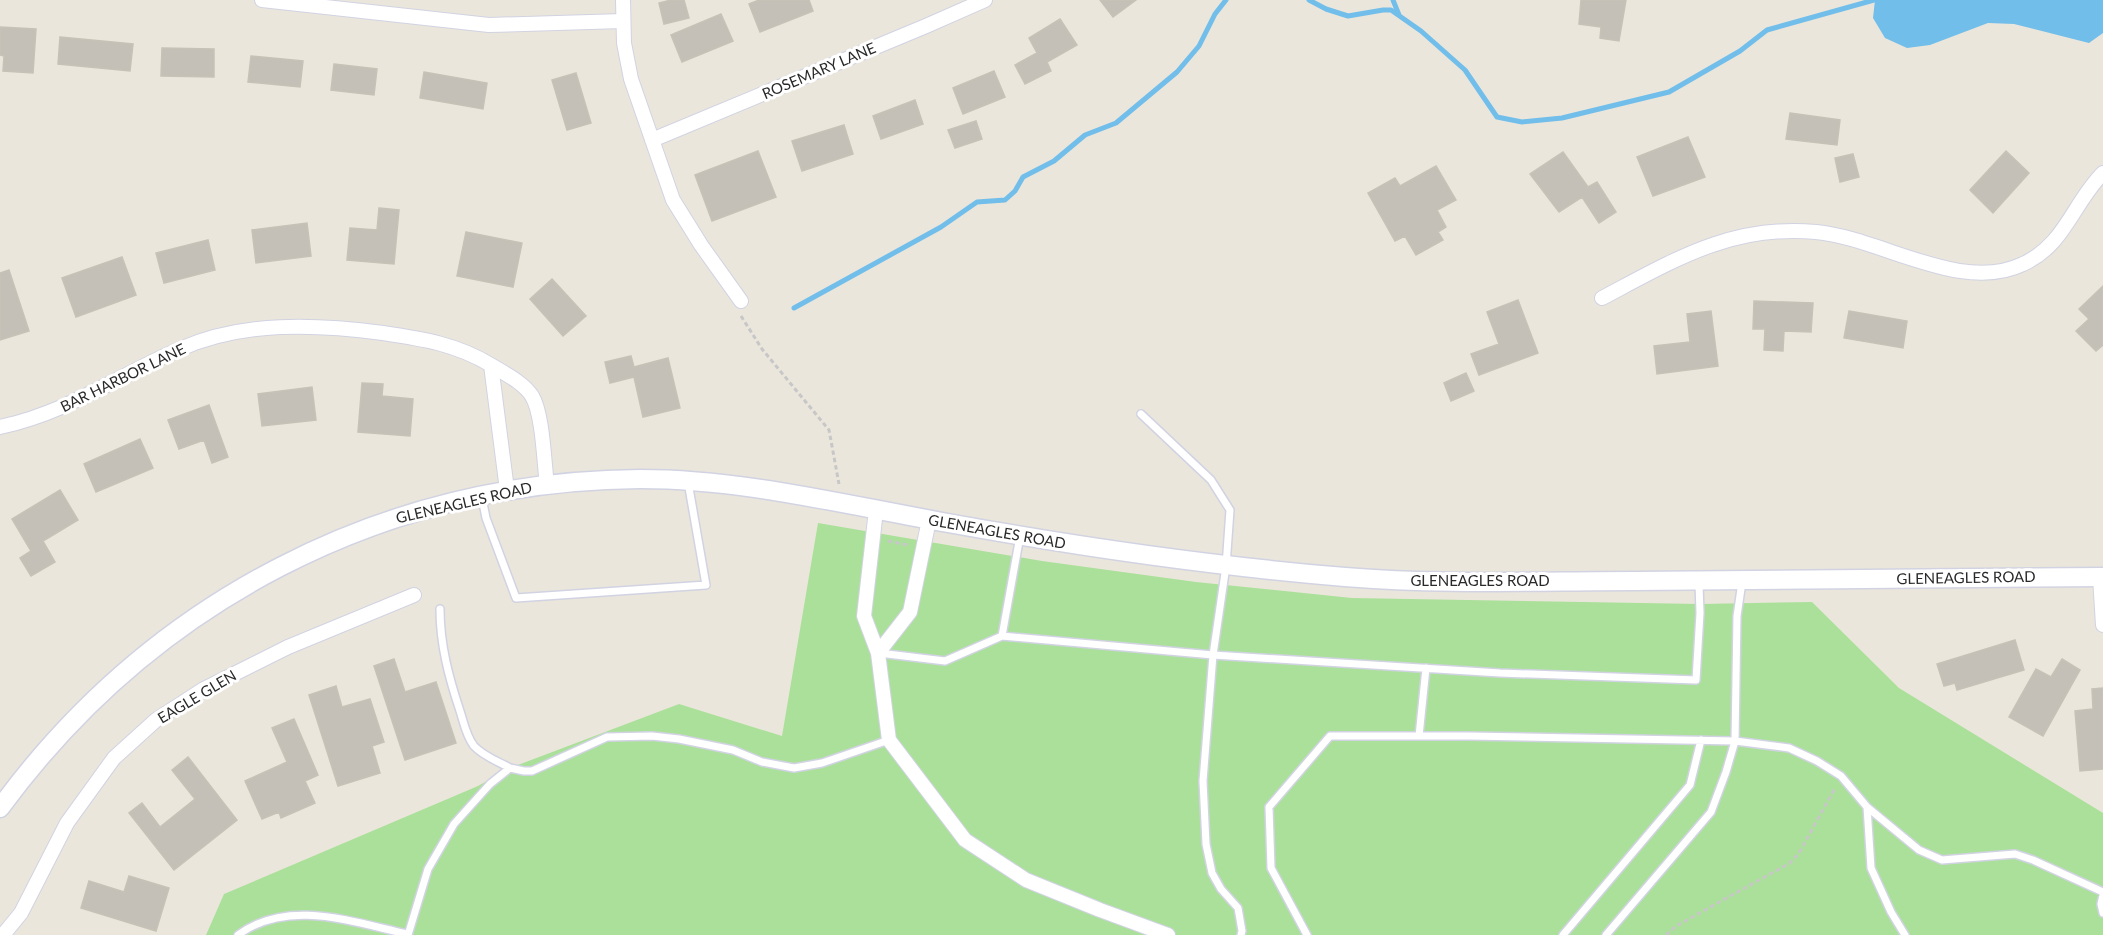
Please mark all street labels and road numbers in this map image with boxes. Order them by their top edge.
street label: ROSEMARY LANE [759,38,878,102]
street label: BAR HARBOR LANE [57,339,188,415]
street label: GLENEAGLES ROAD [394,478,534,526]
street label: GLENEAGLES ROAD [927,510,1067,552]
street label: GLENEAGLES ROAD [1896,567,2036,587]
street label: GLENEAGLES ROAD [1410,571,1550,589]
street label: EAGLE GLEN [154,666,239,727]

